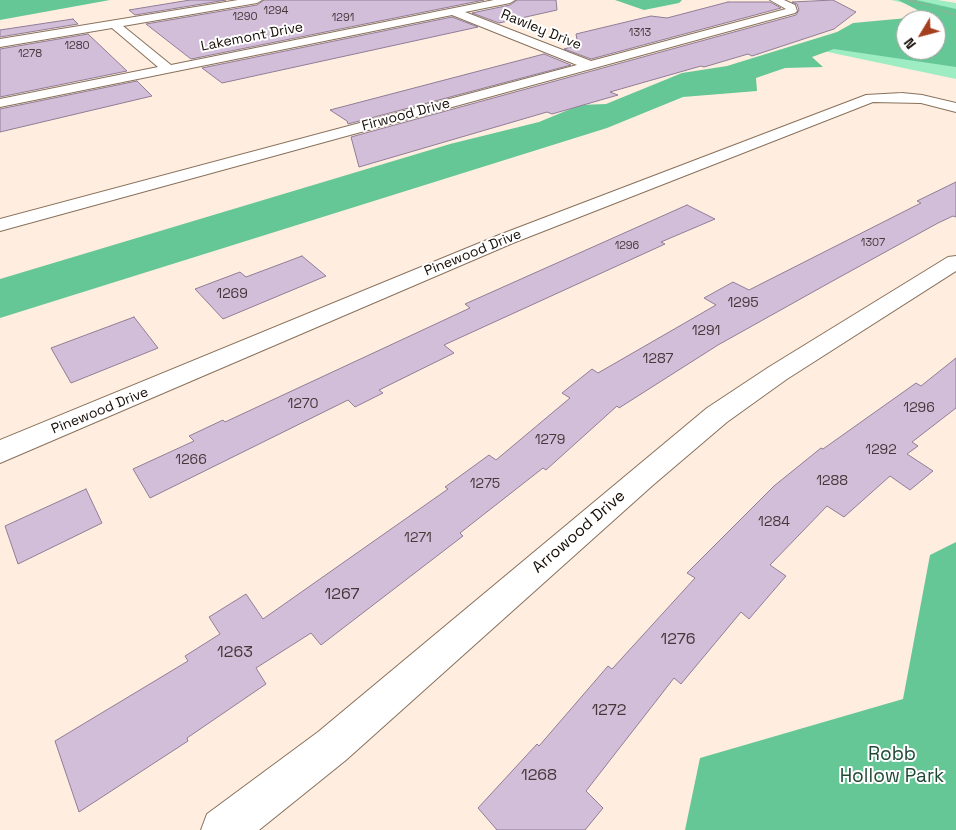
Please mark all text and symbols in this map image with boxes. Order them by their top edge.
house number: 1294 [264,4,288,18]
street label: Rawley Drive [498,6,584,54]
house number: 1290 [233,10,257,24]
north arrow [896,10,946,60]
house number: 1291 [332,11,354,25]
street label: Lakemont Drive [199,19,305,55]
house number: 1313 [629,26,651,40]
text: N [900,34,920,53]
house number: 1280 [64,39,90,53]
house number: 1278 [18,47,42,61]
street label: Firwood Drive [360,95,452,135]
street label: Pinewood Drive [422,226,524,280]
house number: 1307 [861,236,885,250]
house number: 1296 [615,239,639,253]
house number: 1269 [216,286,248,302]
house number: 1295 [727,295,759,311]
house number: 1291 [692,323,720,339]
house number: 1287 [643,351,673,367]
street label: Pinewood Drive [49,384,151,438]
house number: 1270 [288,396,318,412]
house number: 1296 [903,400,935,416]
house number: 1279 [535,432,565,448]
house number: 1292 [865,442,897,458]
house number: 1266 [175,452,207,468]
house number: 1288 [816,473,848,489]
house number: 1275 [470,476,500,492]
street label: Arrowood Drive [529,486,629,578]
house number: 1284 [758,514,790,530]
house number: 1271 [404,530,432,546]
house number: 1267 [325,585,359,605]
house number: 1276 [661,630,695,650]
house number: 1263 [217,643,253,663]
house number: 1272 [592,701,626,721]
park label: Robb Hollow Park [840,744,944,788]
house number: 1268 [521,766,557,786]

